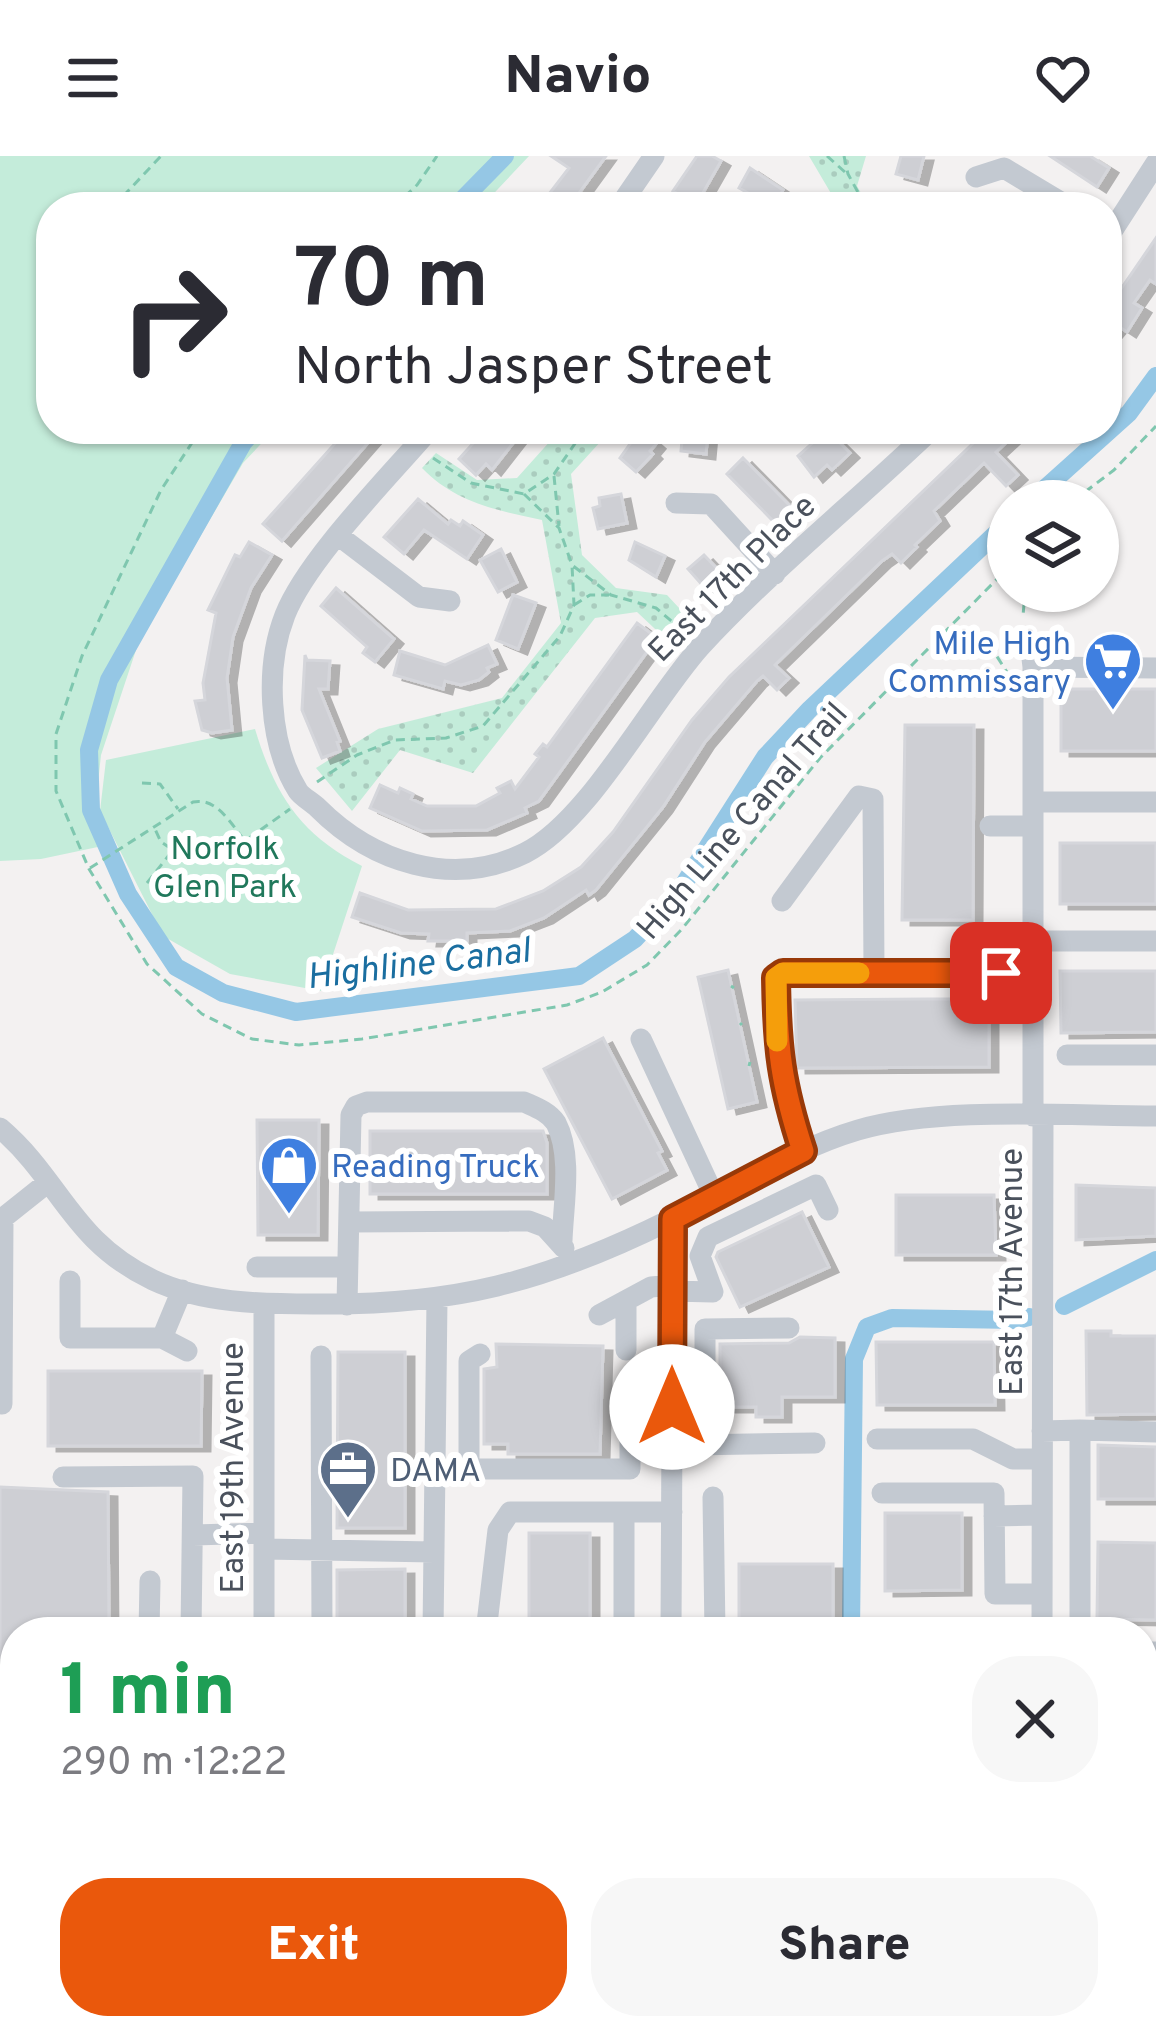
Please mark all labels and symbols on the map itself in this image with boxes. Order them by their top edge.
street label: East 17th Place [641,487,827,673]
place label: Mile High Commissary [888,625,1071,705]
supermarket icon: Mile High Commissary [1082,630,1144,712]
street label: High Line Canal Trail [629,695,859,950]
park label: Norfolk Glen Park [153,830,297,910]
pin [950,922,1052,1024]
water label: Highline Canal [304,929,535,1003]
shop icon: Reading Truck [258,1134,320,1216]
place label: Reading Truck [331,1148,540,1190]
street label: East 17th Avenue [993,1148,1035,1396]
street label: East 19th Avenue [214,1342,256,1594]
position arrow [609,1344,735,1470]
office icon: DAMA [317,1438,379,1520]
place label: DAMA [390,1452,481,1494]

